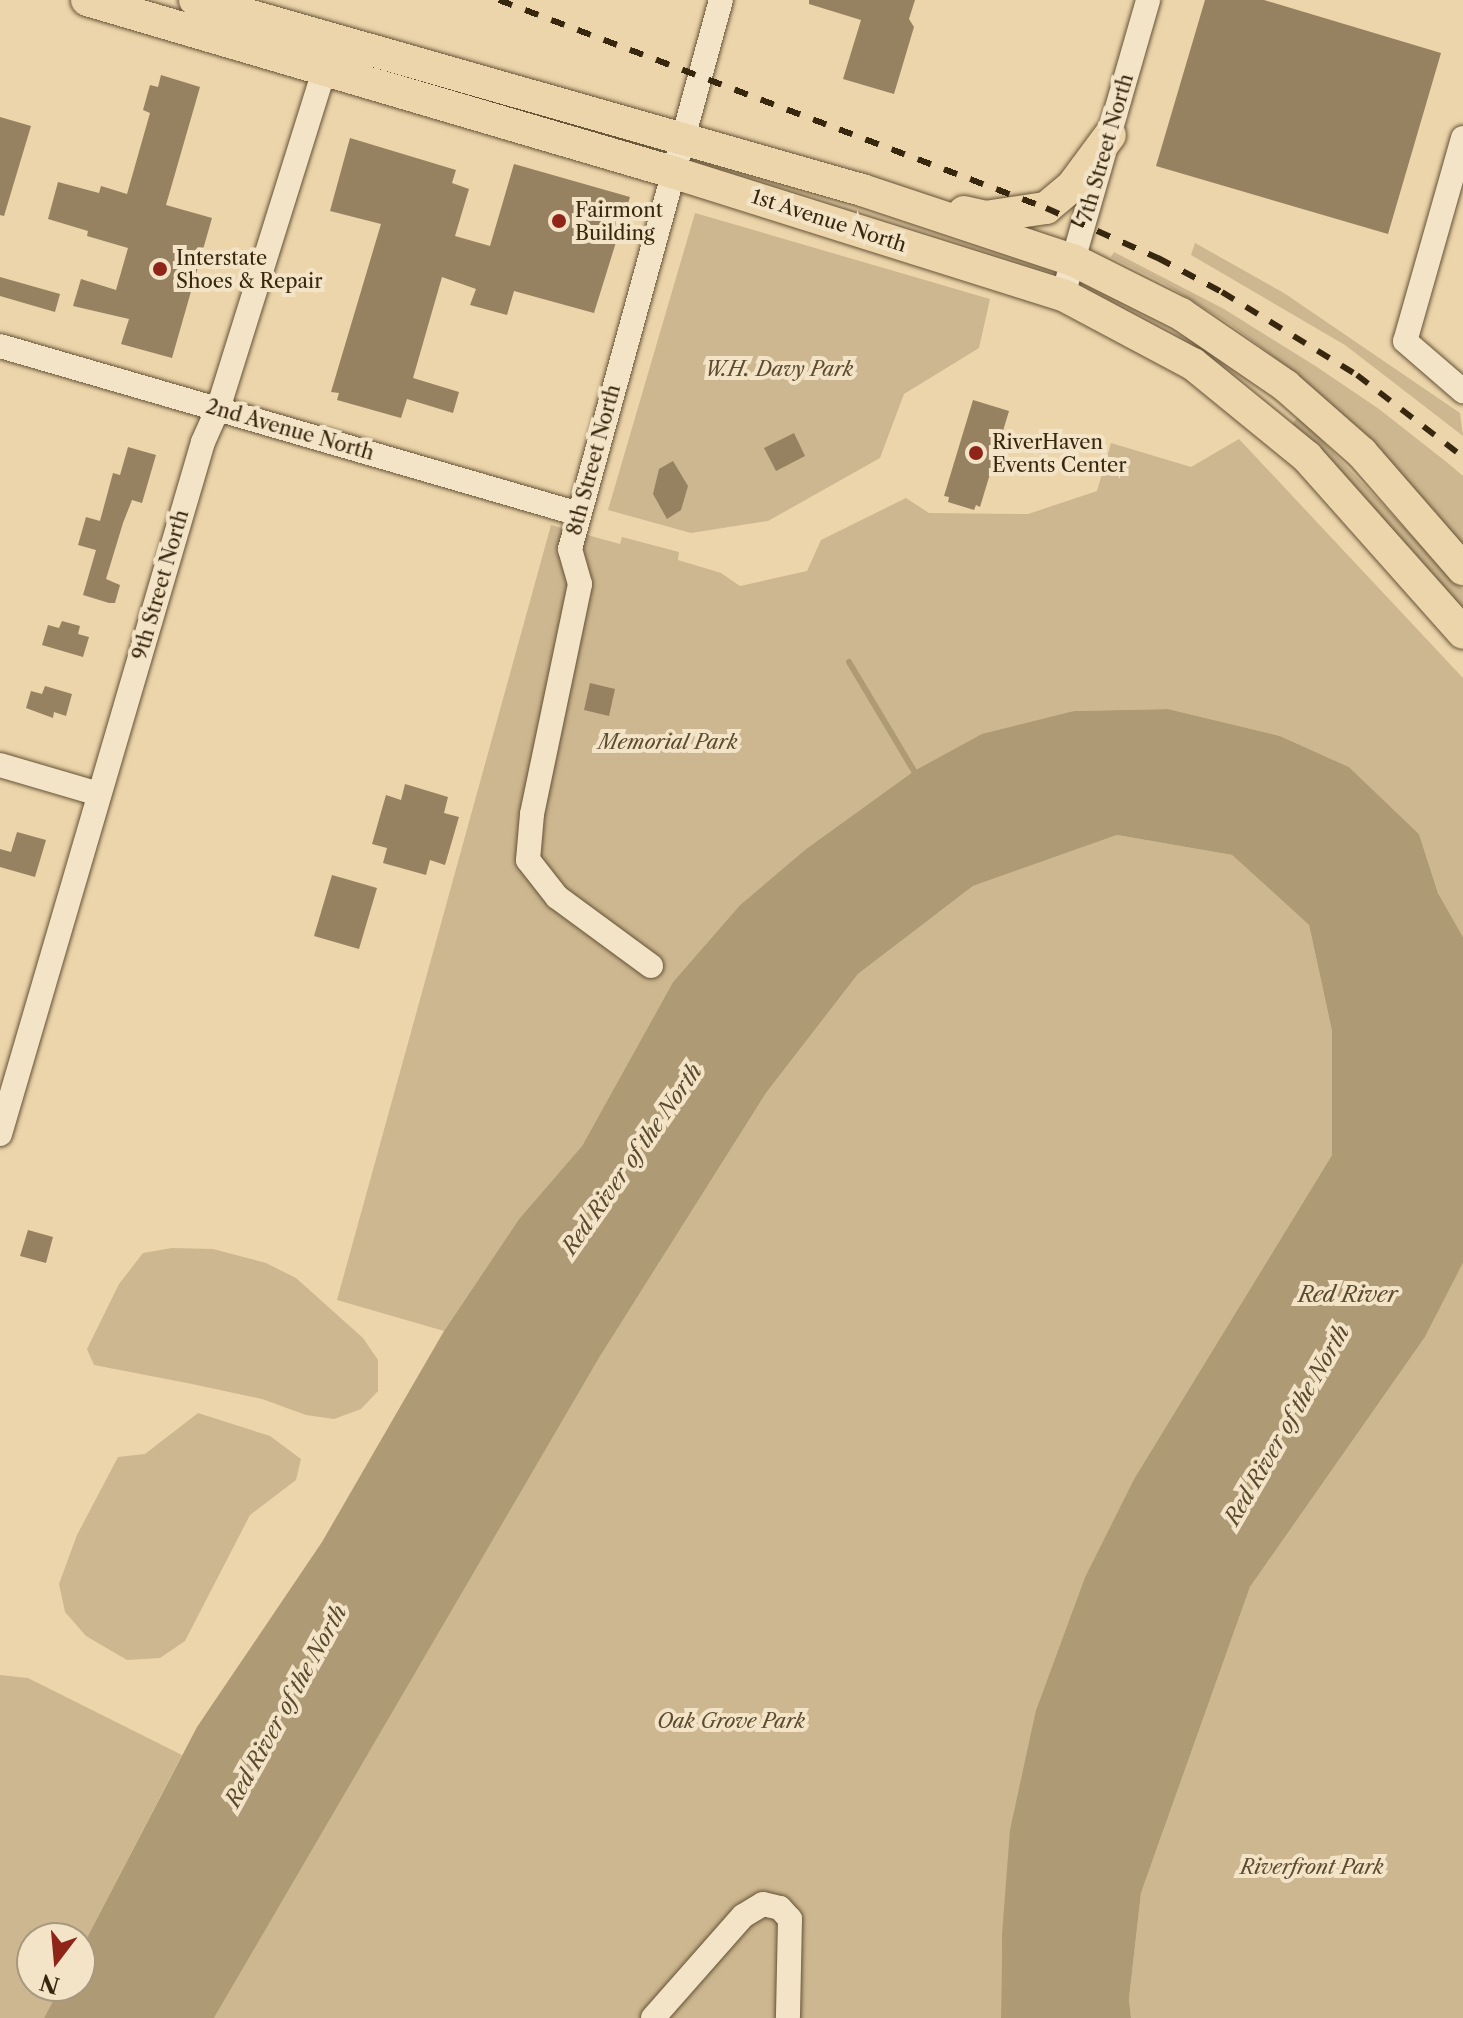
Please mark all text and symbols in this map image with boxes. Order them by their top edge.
street label: 7th Street North [1073,71,1139,225]
street label: 1st Avenue North [748,185,910,257]
place label: Fairmont Building [575,198,663,245]
marker: Fairmont Building [550,212,568,230]
place label: Interstate Shoes & Repair [176,246,323,293]
marker: Interstate Shoes & Repair [151,260,169,278]
park label: W.H. Davy Park [705,357,853,381]
street label: 8th Street North [562,382,626,538]
street label: 2nd Avenue North [203,394,377,466]
place label: RiverHaven Events Center [992,430,1127,477]
marker: RiverHaven Events Center [967,444,985,462]
street label: 9th Street North [128,507,194,663]
park label: Memorial Park [598,730,738,754]
water label: Red River of the North [556,1059,708,1259]
water label: Red River [1298,1282,1398,1308]
water label: Red River of the North [1219,1320,1355,1530]
water label: Red River of the North [220,1601,352,1811]
park label: Oak Grove Park [657,1709,805,1733]
park label: Riverfront Park [1240,1855,1384,1879]
north arrow [16,1922,96,2002]
text: N [37,1968,63,1999]

